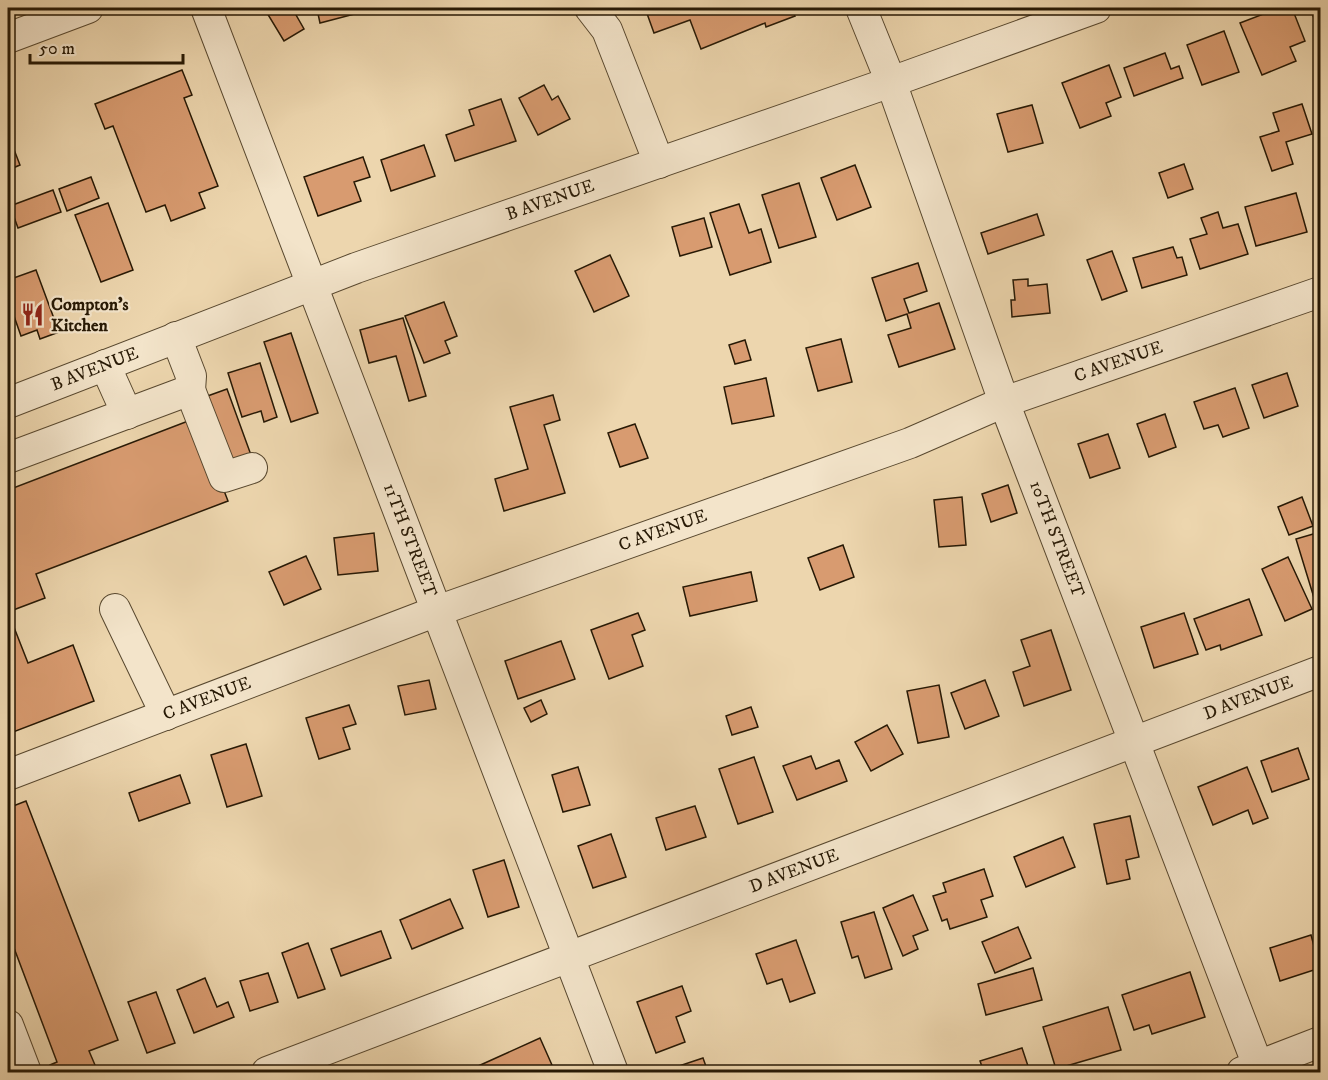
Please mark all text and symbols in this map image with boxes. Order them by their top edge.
scale bar [30,27,183,65]
text: 50 m [39,38,75,60]
street label: B AVENUE [503,175,598,226]
place label: Compton's Kitchen [51,294,128,337]
restaurant icon: Compton's Kitchen [20,302,46,328]
street label: C AVENUE [1071,336,1166,388]
street label: B AVENUE [48,342,142,396]
street label: 10TH STREET [1024,478,1089,601]
street label: 11TH STREET [378,480,441,601]
street label: C AVENUE [616,505,710,557]
street label: D AVENUE [1200,671,1296,725]
street label: C AVENUE [160,672,254,726]
street label: D AVENUE [746,844,842,898]

